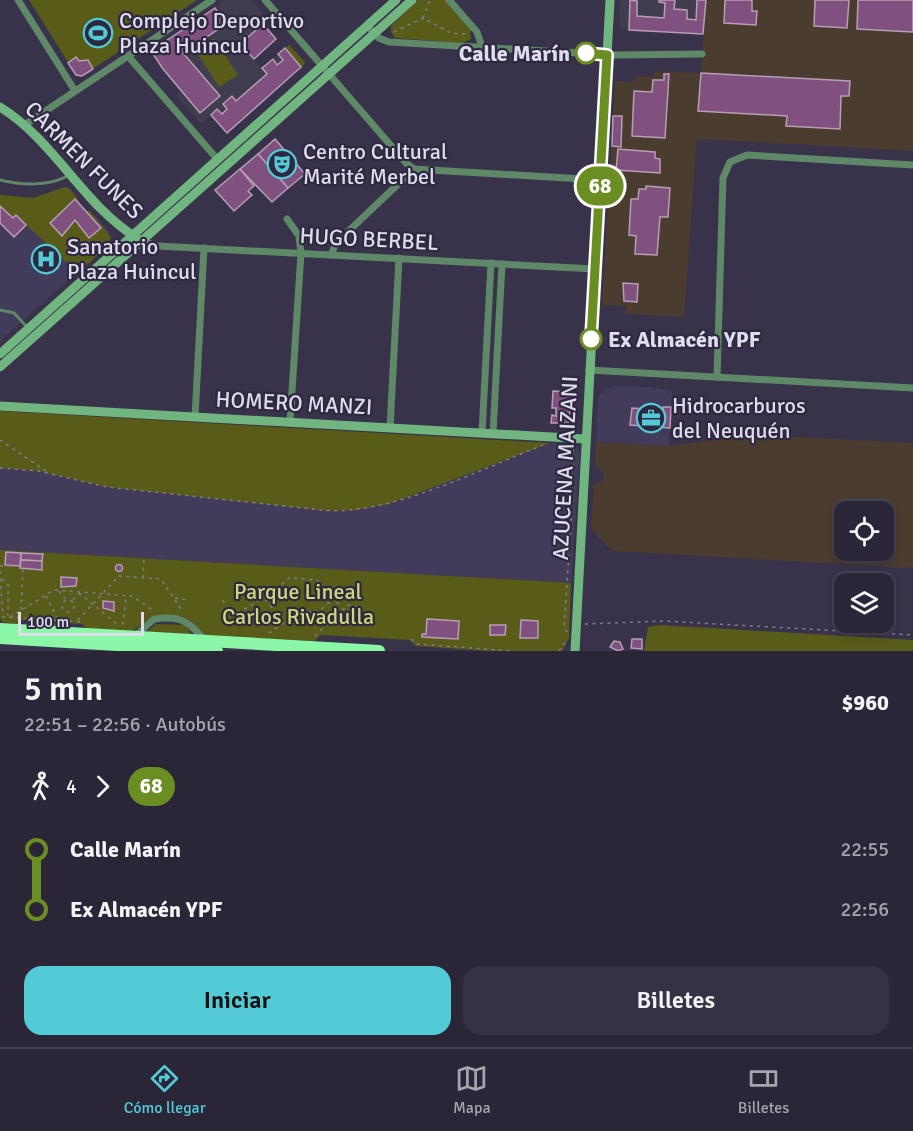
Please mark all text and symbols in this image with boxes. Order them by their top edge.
place label: Complejo Deportivo Plaza Huincul [119,7,304,59]
sports icon: Complejo Deportivo Plaza Huincul [82,17,114,49]
place label: Calle Marín [459,40,570,67]
marker: Calle Marín [575,42,597,64]
street label: CARMEN FUNES [19,95,149,225]
place label: Centro Cultural Marité Merbel [303,138,447,190]
theatre icon: Centro Cultural Marité Merbel [266,148,298,180]
line badge: 68 [573,166,627,206]
text: 68 [589,173,611,199]
street label: HUGO BERBEL [299,222,439,256]
place label: Sanatorio Plaza Huincul [67,233,197,285]
hospital icon: Sanatorio Plaza Huincul [30,243,62,275]
place label: Ex Almacén YPF [608,326,761,353]
marker: Ex Almacén YPF [580,328,602,350]
street label: AZUCENA MAIZANI [547,375,583,561]
street label: HOMERO MANZI [215,385,373,421]
place label: Hidrocarburos del Neuquén [672,392,806,444]
office icon: Hidrocarburos del Neuquén [635,402,667,434]
map controls [834,501,894,633]
button: locate [834,501,894,561]
button: layers [834,573,894,633]
park label: Parque Lineal Carlos Rivadulla [222,578,374,630]
scale bar [18,609,144,636]
text: 100 m [27,612,69,632]
text: 5 min [24,669,103,710]
text: $960 [841,689,889,716]
text: 22:51 – 22:56 · Autobús [24,712,226,737]
icon: walk [24,770,57,803]
icon: forward [86,770,119,803]
text: 68 [140,773,163,799]
text: 4 [66,774,77,799]
text: Calle Marín [70,836,181,863]
text: 22:55 [840,837,889,862]
text: Ex Almacén YPF [70,896,222,923]
text: 22:56 [840,897,889,922]
button: Iniciar [24,966,451,1035]
button: Billetes [463,966,889,1035]
tab: Cómo llegar [124,1062,206,1118]
tab: Mapa [453,1062,491,1118]
tab: Billetes [738,1062,789,1118]

